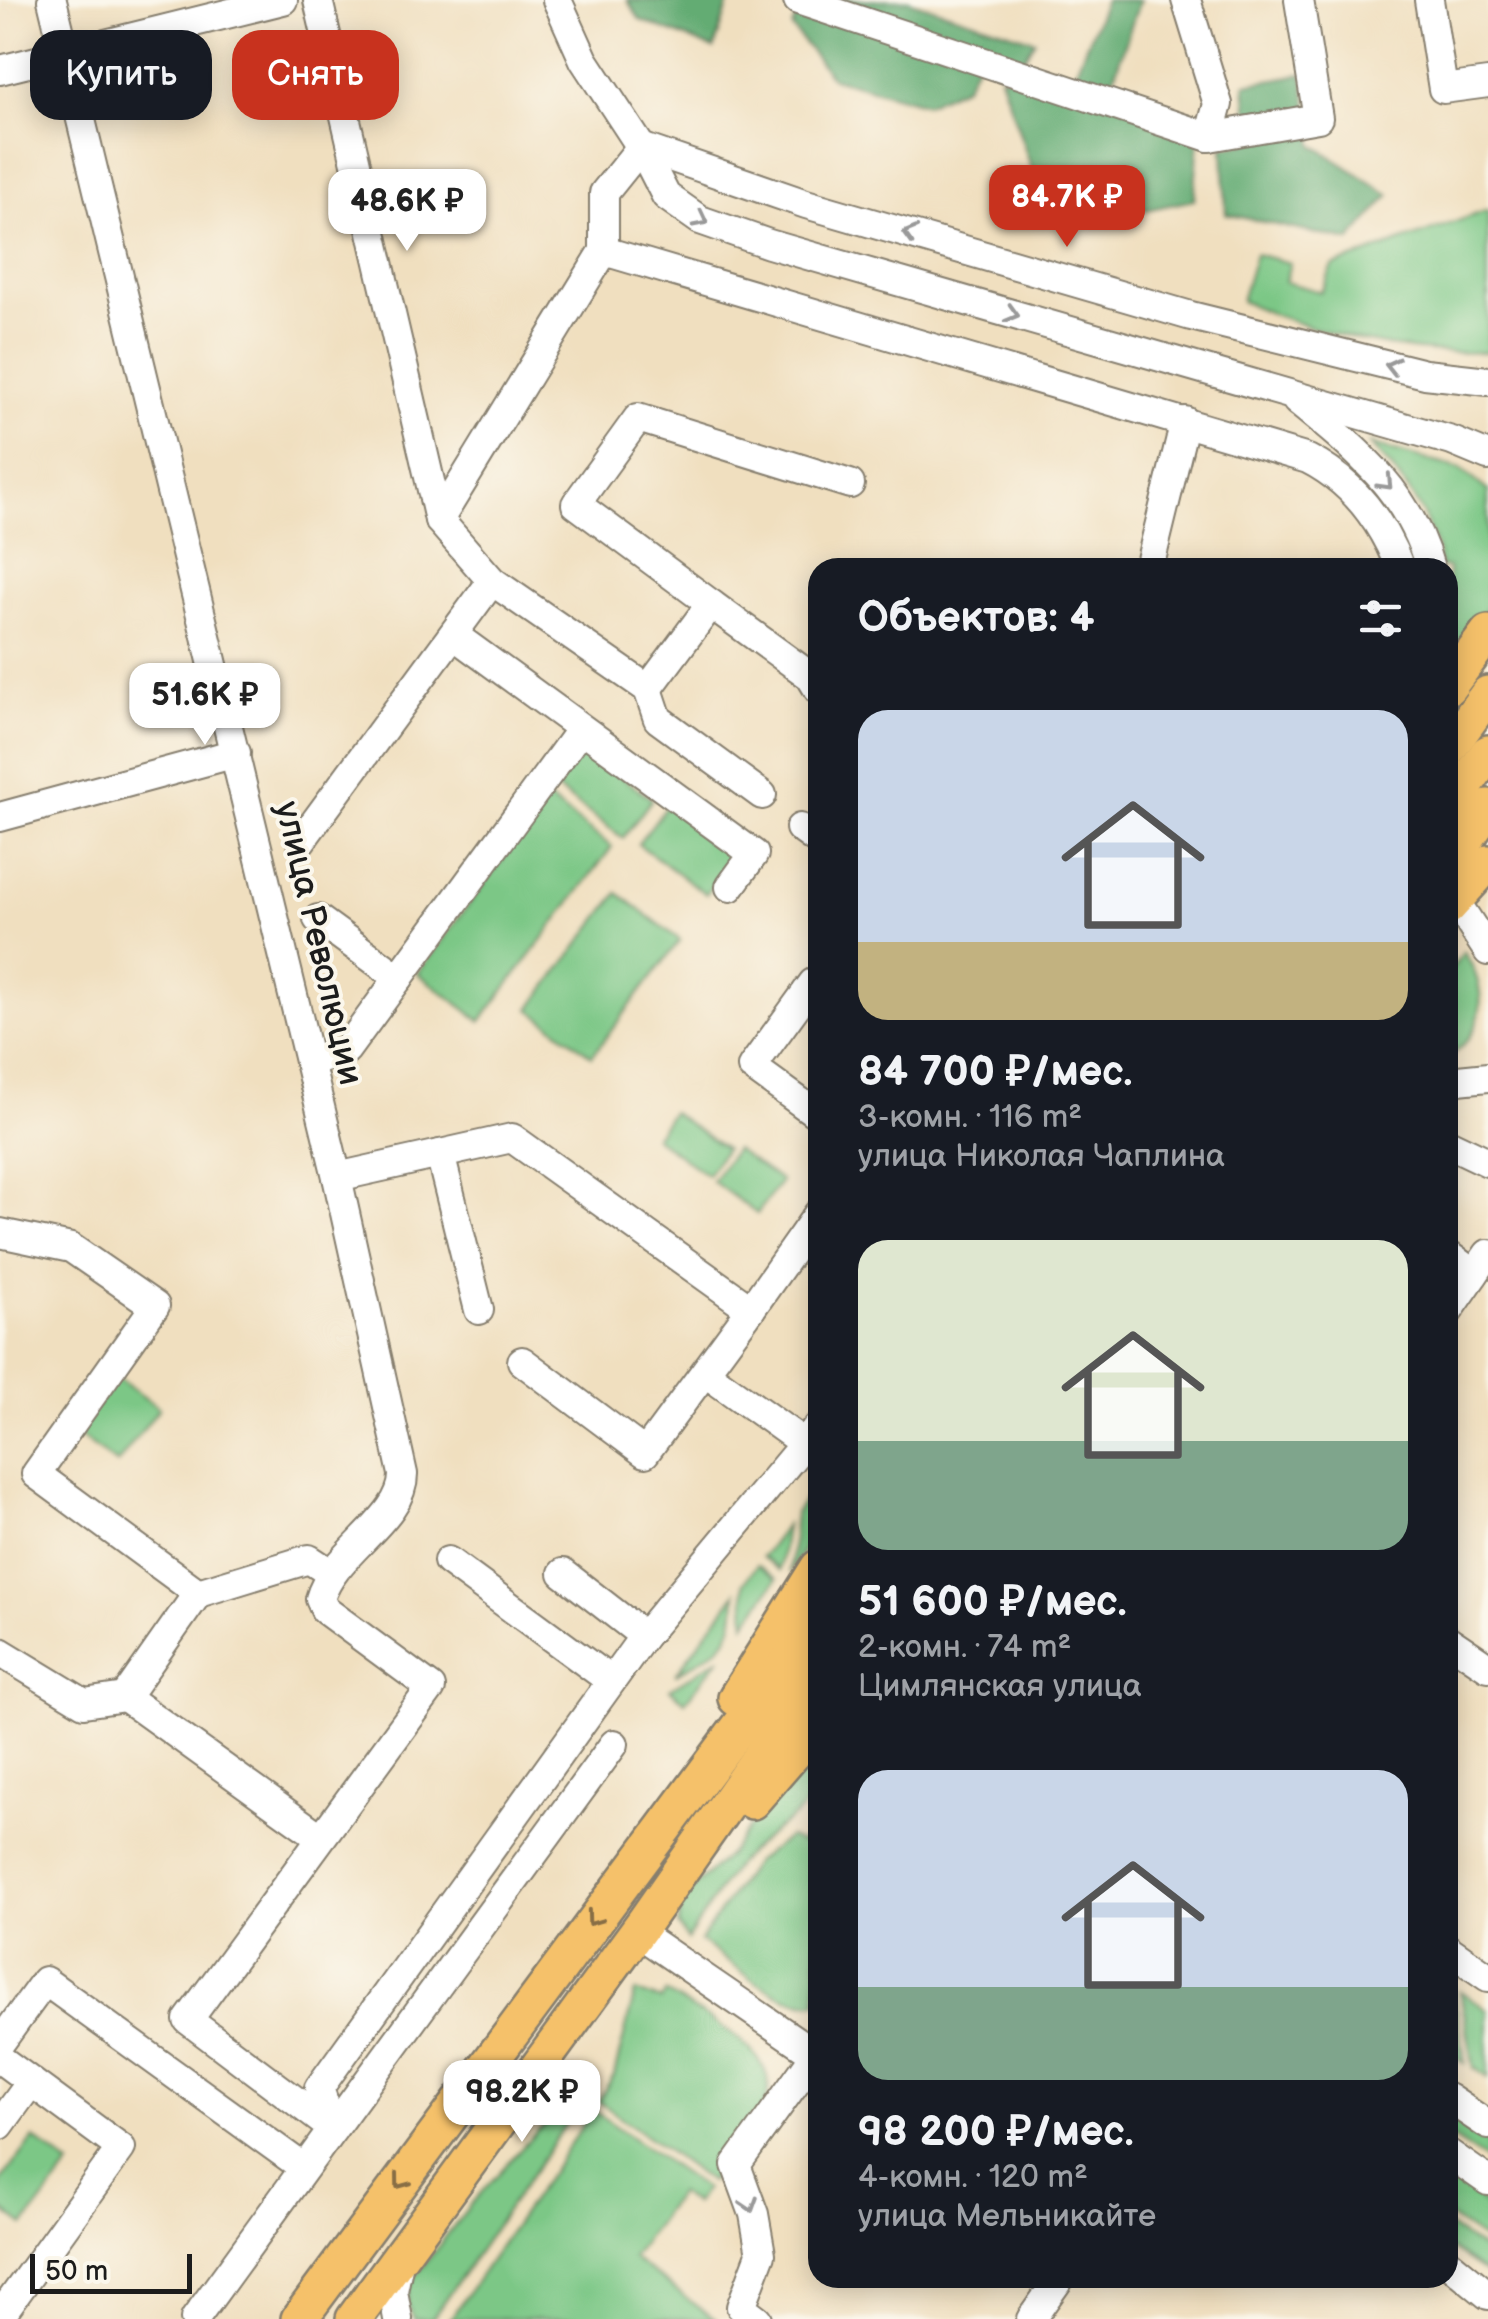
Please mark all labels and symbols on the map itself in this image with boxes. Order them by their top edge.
pin: 84.7K ₽ [975,165,1159,250]
pin: 48.6K ₽ [315,169,499,254]
one-way arrow [691,208,709,228]
one-way arrow [902,225,919,246]
one-way arrow [1002,302,1019,323]
one-way arrow [1384,357,1401,378]
one-way arrow [1374,471,1392,489]
pin: 51.6K ₽ [113,663,297,748]
street label: улица Революции [265,797,372,1089]
one-way arrow [587,1908,604,1926]
pin: 98.2K ₽ [430,2060,614,2145]
one-way arrow [396,2171,413,2189]
one-way arrow [738,2196,758,2213]
scale bar [30,2249,192,2294]

